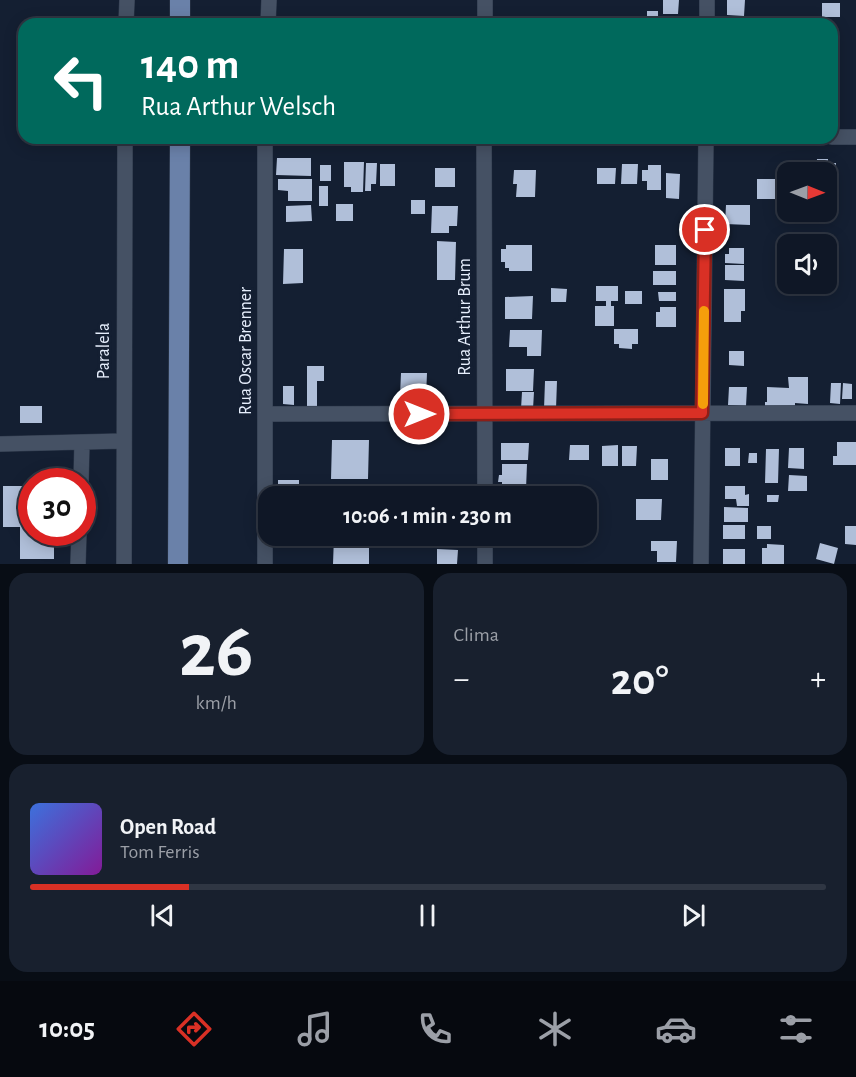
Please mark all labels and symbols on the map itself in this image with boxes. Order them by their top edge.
north arrow [777,162,837,222]
pin [679,204,730,255]
street label: Rua Arthur Brum [456,258,474,376]
street label: Rua Oscar Brenner [237,287,255,415]
street label: Paralela [95,323,113,379]
position arrow [387,382,451,446]
speed limit sign: 30 [18,468,96,546]

